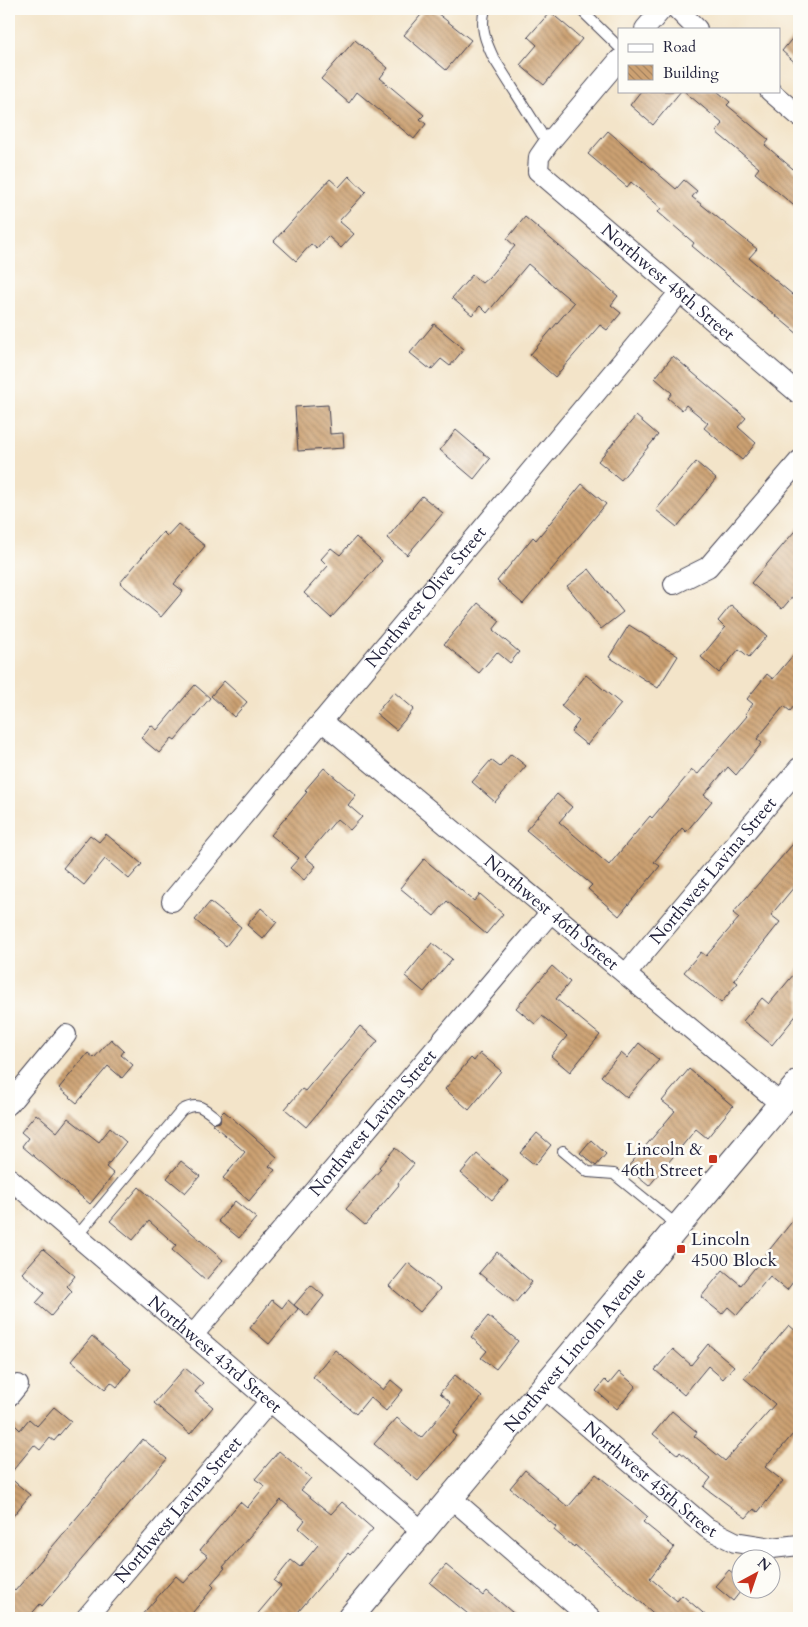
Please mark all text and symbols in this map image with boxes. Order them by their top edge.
legend [618,28,780,92]
text: Road [663,37,696,57]
text: Building [663,63,719,83]
street label: Northwest 48th Street [596,218,741,347]
street label: Northwest Olive Street [359,521,492,673]
street label: Northwest Lavina Street [644,791,782,950]
street label: Northwest 46th Street [479,849,625,976]
street label: Northwest Lavina Street [303,1044,442,1202]
place label: Lincoln & 46th Street [621,1137,704,1183]
marker: Lincoln & 46th Street [707,1153,719,1165]
place label: Lincoln 4500 Block [691,1227,777,1273]
marker: Lincoln 4500 Block [675,1243,687,1255]
street label: Northwest Lincoln Avenue [498,1262,651,1438]
street label: Northwest 43rd Street [143,1290,288,1419]
street label: Northwest 45th Street [578,1415,722,1544]
street label: Northwest Lavina Street [108,1431,248,1589]
north arrow [730,1550,780,1600]
text: N [753,1553,775,1576]

